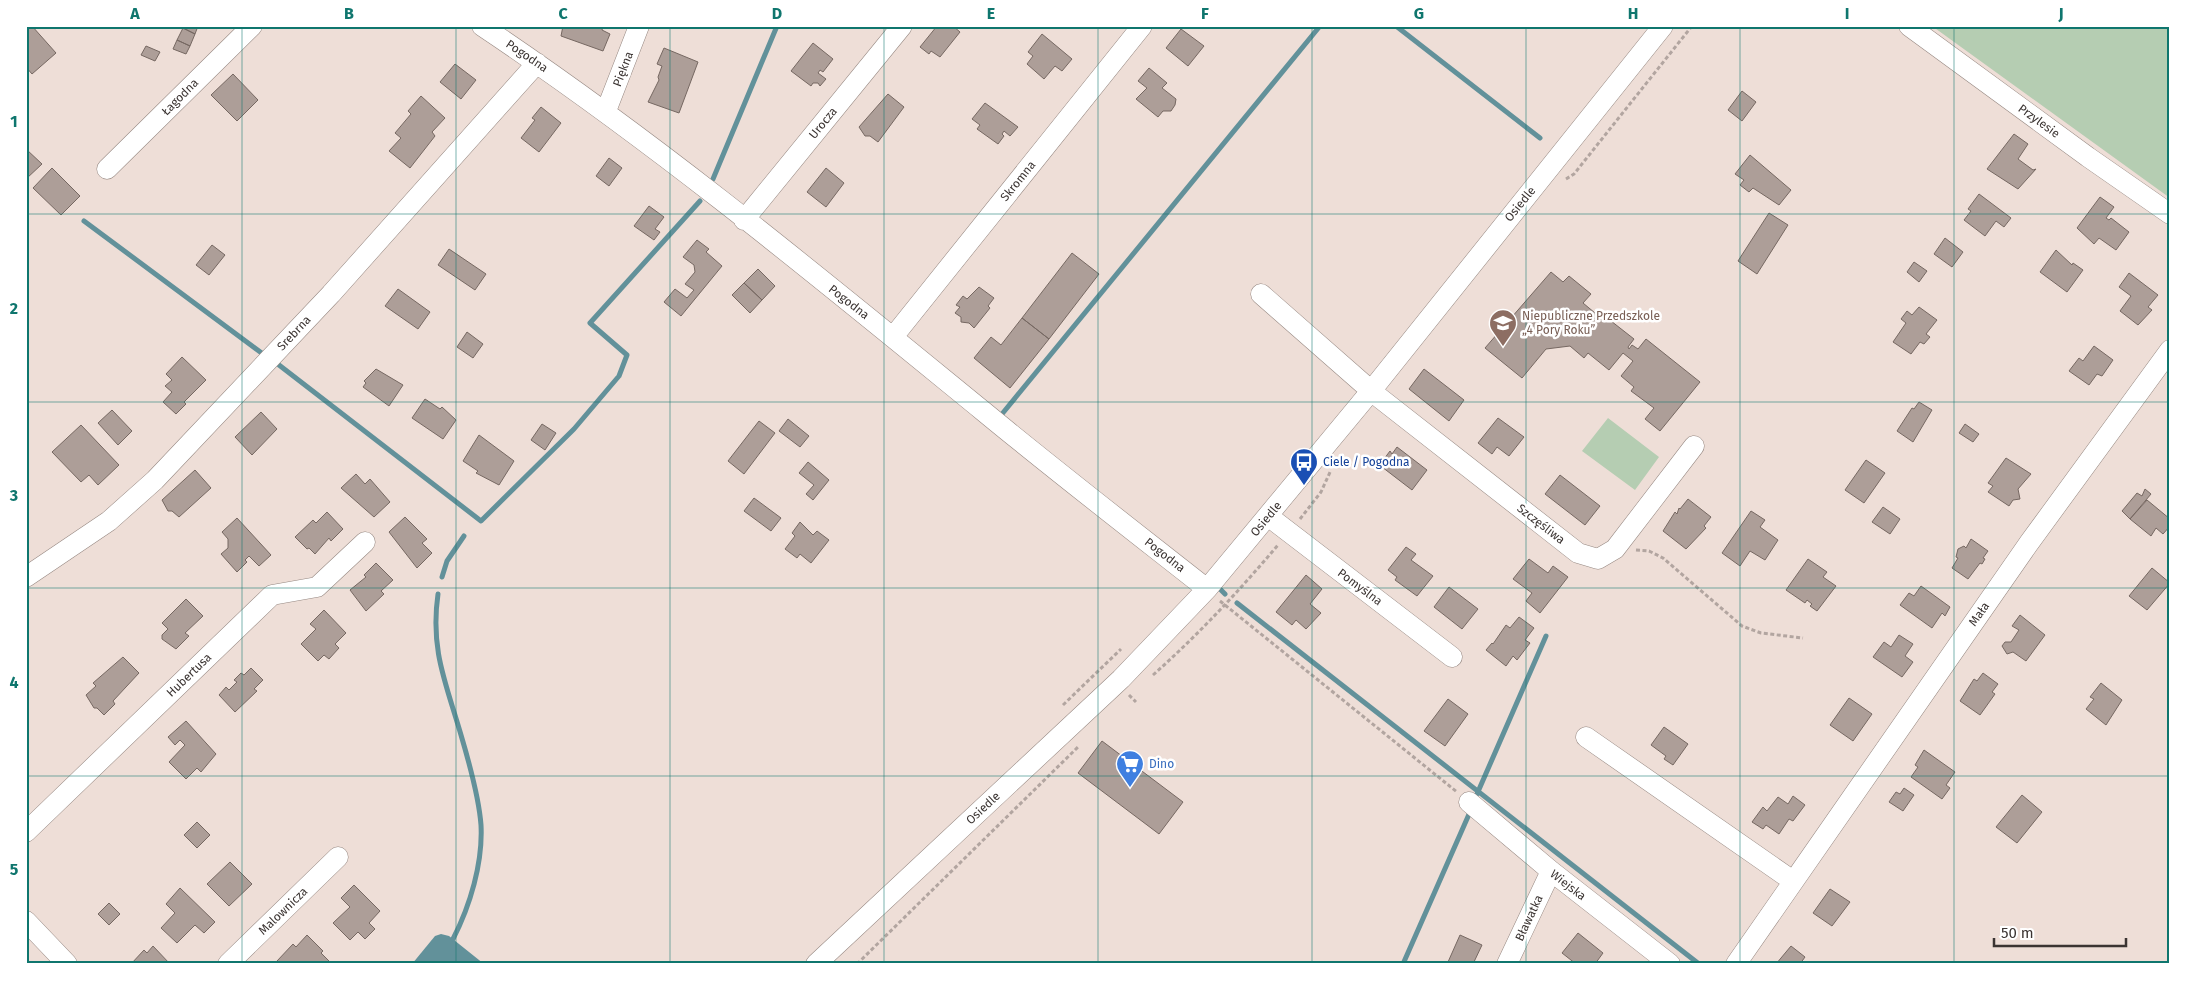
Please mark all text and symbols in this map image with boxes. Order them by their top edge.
text: A [129,4,140,23]
text: B [344,4,354,23]
text: C [558,4,568,23]
text: D [772,4,782,23]
text: E [987,4,995,23]
text: F [1201,4,1209,23]
text: G [1414,4,1424,23]
text: H [1628,4,1638,23]
text: I [1845,4,1849,23]
text: J [2057,4,2064,23]
street label: Pogodna [503,37,551,75]
street label: Piękna [610,49,636,89]
street label: Łagodna [159,76,201,118]
street label: Przylesie [2016,101,2062,141]
street label: Urocza [806,104,840,142]
text: 1 [10,112,18,131]
street label: Skromna [998,158,1038,204]
street label: Osiedle [1502,184,1538,224]
street label: Pogodna [826,282,872,322]
text: 2 [10,299,18,318]
school or university icon: Niepubliczne Przedszkole „4 Pory Roku” [1488,308,1518,347]
place label: Niepubliczne Przedszkole „4 Pory Roku” [1522,309,1660,337]
street label: Srebrna [274,313,314,353]
bus stop icon: Ciele / Pogodna [1289,447,1319,486]
place label: Ciele / Pogodna [1323,455,1410,469]
text: 3 [9,486,18,505]
street label: Osiedle [1247,499,1285,539]
street label: Szczęśliwa [1514,501,1568,547]
street label: Pogodna [1142,535,1188,575]
street label: Pomyślna [1335,566,1385,608]
street label: Mała [1966,599,1992,629]
street label: Hubertusa [164,650,214,700]
text: 4 [9,673,19,692]
supermarket icon: Dino [1115,749,1145,788]
place label: Dino [1149,757,1174,771]
street label: Osiedle [963,789,1003,827]
text: 5 [10,860,19,879]
street label: Wiejska [1547,867,1589,903]
street label: Malownicza [256,884,310,938]
street label: Bławatka [1512,893,1546,943]
scale bar [1994,915,2126,947]
text: 50 m [2001,924,2034,942]

